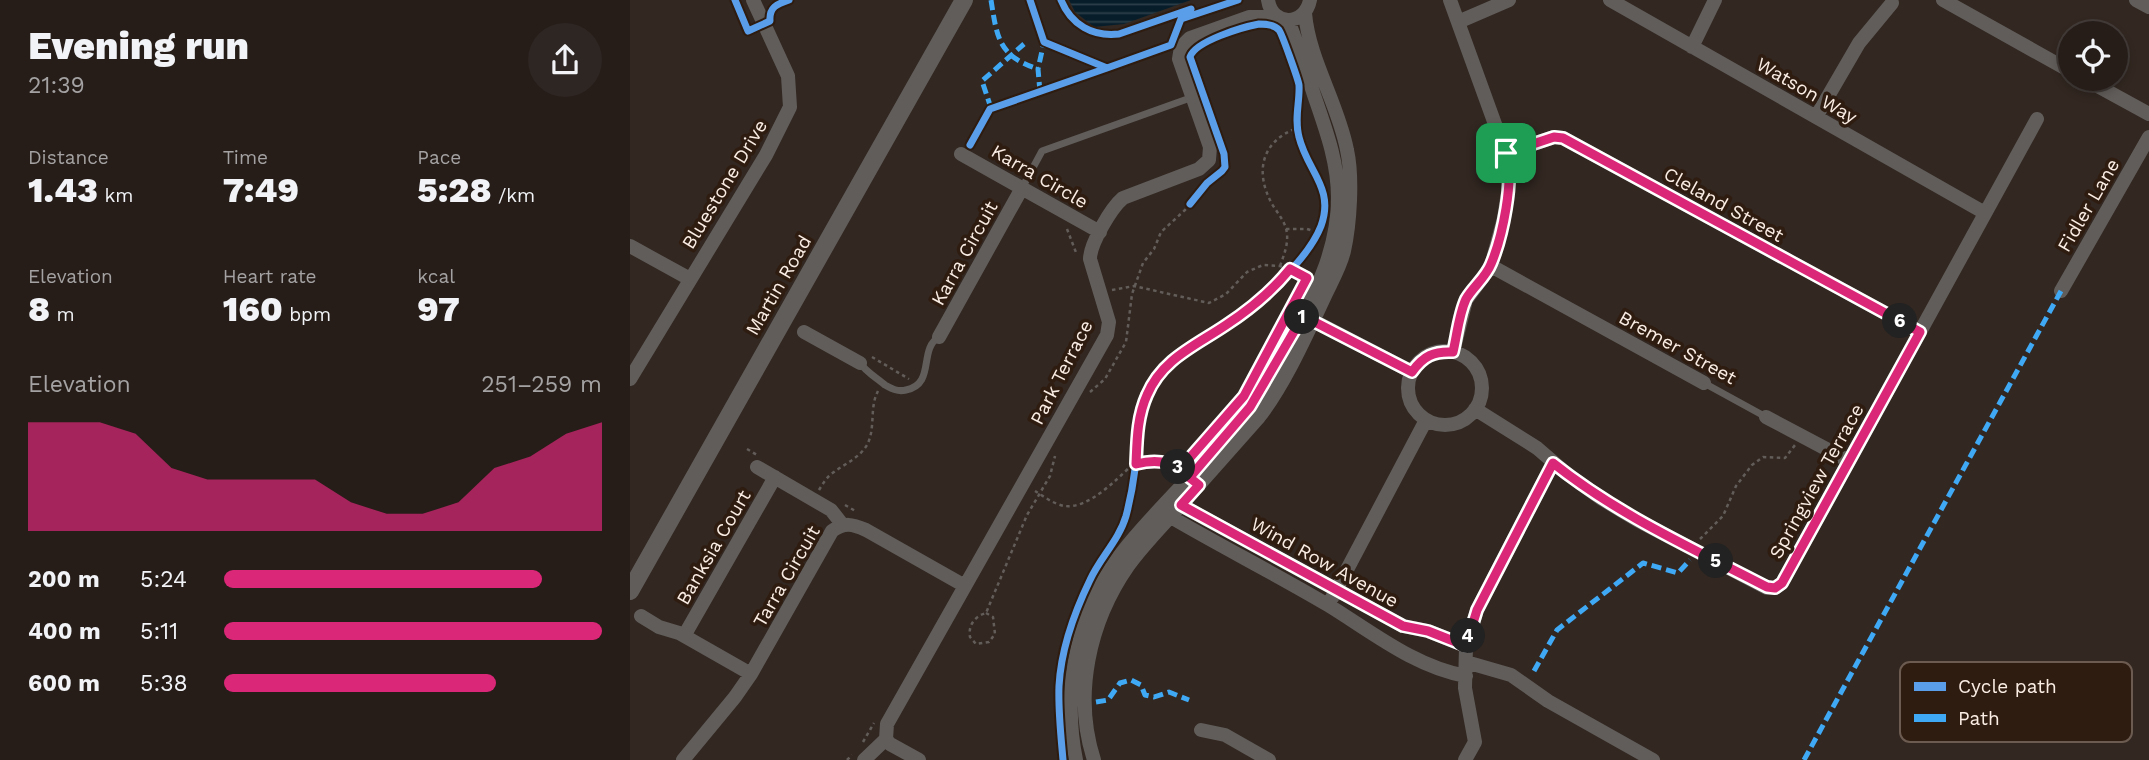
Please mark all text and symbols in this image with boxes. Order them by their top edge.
map controls [2058,21,2128,91]
button: locate [2058,21,2128,91]
button: share [528,23,602,97]
text: Evening run [28,24,249,68]
street label: Watson Way [1752,52,1861,129]
text: 21:39 [28,72,85,99]
street label: Bluestone Drive [677,115,772,253]
pin [1476,123,1536,183]
icon: arrive [1487,134,1525,172]
street label: Karra Circle [987,139,1092,213]
text: Distance [28,146,109,169]
text: Time [223,146,268,169]
text: Pace [417,146,461,169]
street label: Fidler Lane [2052,154,2124,256]
street label: Cleland Street [1660,162,1788,247]
text: 1.43 [28,169,98,211]
text: 7:49 [223,169,299,211]
text: 5:28 [417,169,492,211]
text: km [98,184,133,207]
text: /km [492,184,535,207]
street label: Karra Circuit [926,197,1003,310]
street label: Martin Road [741,231,816,339]
text: Elevation [28,265,113,288]
text: Heart rate [223,265,317,288]
text: kcal [417,265,455,288]
text: 8 [28,288,50,330]
text: 160 [223,288,283,330]
text: 97 [417,288,460,330]
pin: 1 [1284,300,1320,334]
text: m [50,303,75,326]
text: bpm [283,303,331,326]
pin: 6 [1882,304,1918,338]
text: 1 [1297,305,1306,328]
street label: Bremer Street [1615,306,1741,389]
text: 6 [1894,309,1905,332]
street label: Park Terrace [1025,316,1098,428]
text: Elevation [28,371,131,398]
text: 251–259 m [481,371,602,398]
street label: Springview Terrace [1764,400,1869,563]
pin: 3 [1160,449,1196,484]
text: 3 [1172,455,1183,478]
street label: Banksia Court [671,486,756,609]
street label: Wind Row Avenue [1247,512,1403,613]
street label: Tarra Circuit [748,521,825,631]
pin: 5 [1698,544,1734,578]
text: 5 [1710,549,1721,572]
text: 200 m [28,566,100,593]
text: 5:24 [140,566,187,593]
text: 400 m [28,618,101,645]
text: 5:11 [140,618,178,645]
pin: 4 [1450,618,1486,654]
text: 4 [1461,624,1474,647]
legend [1900,662,2132,742]
text: 600 m [28,670,100,697]
text: 5:38 [140,670,188,697]
text: Cycle path [1958,675,2057,698]
text: Path [1958,707,2000,730]

